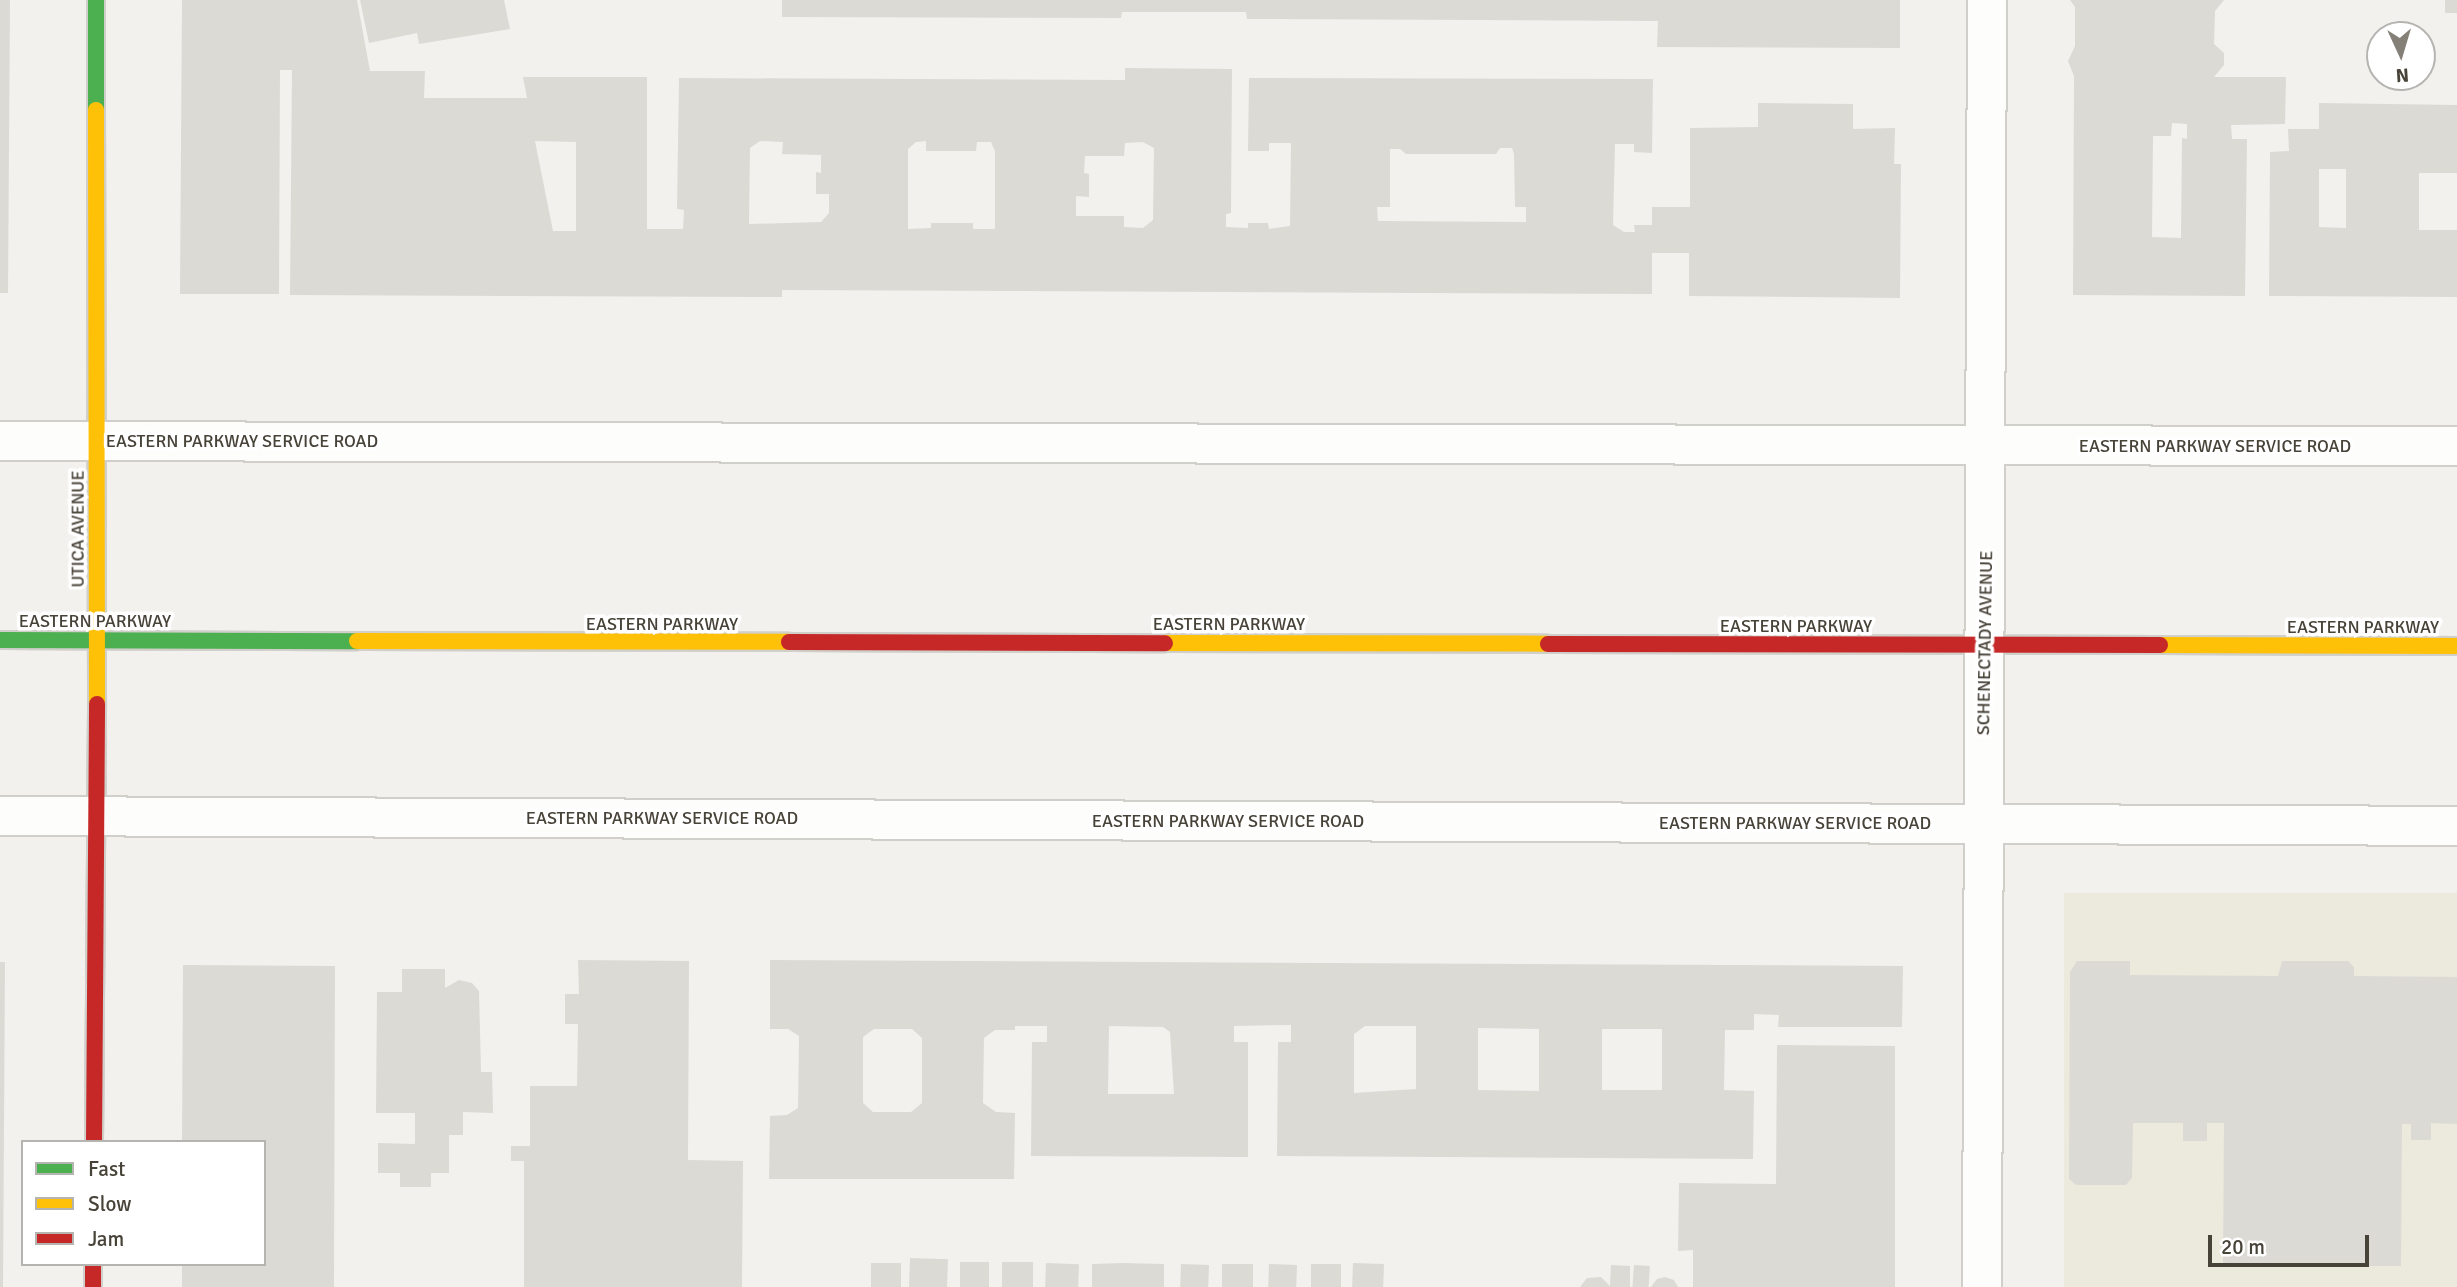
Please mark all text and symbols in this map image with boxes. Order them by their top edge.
north arrow [2366,21,2436,91]
text: N [2395,63,2410,87]
street label: EASTERN PARKWAY SERVICE ROAD [106,430,378,452]
street label: EASTERN PARKWAY SERVICE ROAD [2079,435,2351,457]
street label: UTICA AVENUE [67,470,89,588]
street label: SCHENECTADY AVENUE [1973,551,1997,735]
street label: EASTERN PARKWAY [19,610,171,632]
street label: EASTERN PARKWAY [586,613,738,635]
street label: EASTERN PARKWAY [1153,613,1305,635]
street label: EASTERN PARKWAY [1720,615,1872,637]
street label: EASTERN PARKWAY [2287,616,2439,638]
street label: EASTERN PARKWAY SERVICE ROAD [526,807,798,829]
street label: EASTERN PARKWAY SERVICE ROAD [1092,810,1364,832]
street label: EASTERN PARKWAY SERVICE ROAD [1659,812,1931,834]
legend [21,1140,266,1266]
text: Fast [88,1156,125,1182]
text: Slow [88,1191,132,1217]
scale bar [2212,1220,2373,1264]
text: Jam [88,1226,124,1252]
text: 20 m [2221,1234,2265,1260]

